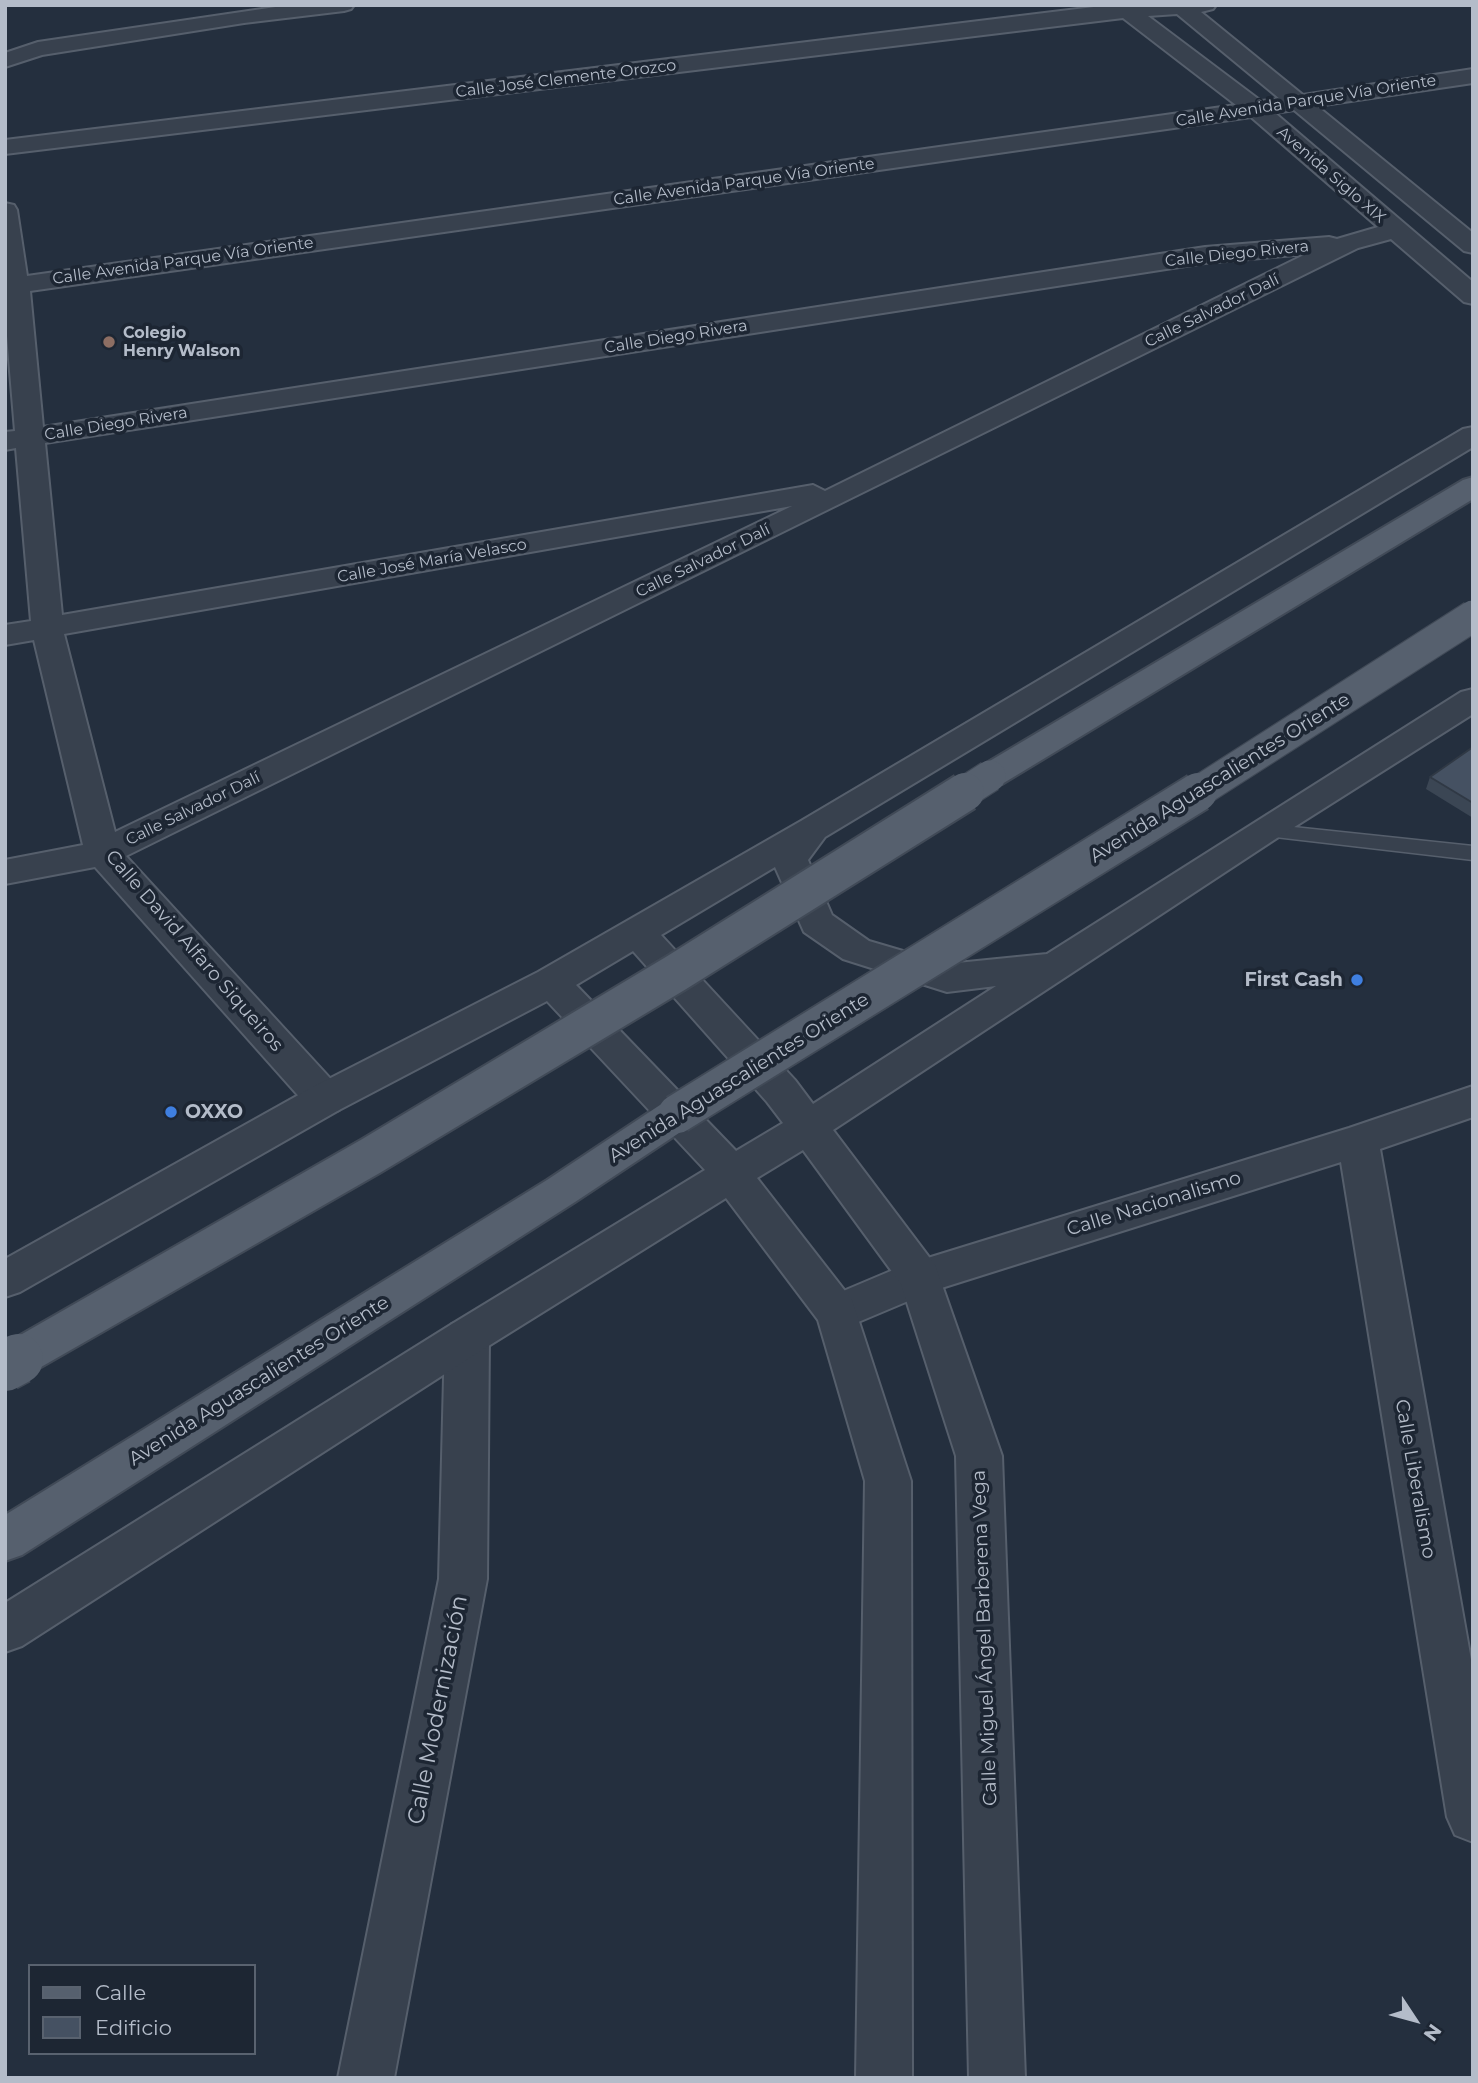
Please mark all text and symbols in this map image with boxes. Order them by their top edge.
street label: Calle José Clemente Orozco [455,56,677,102]
street label: Calle Avenida Parque Vía Oriente [1174,71,1438,131]
street label: Avenida Siglo XIX [1273,123,1389,227]
street label: Calle Avenida Parque Vía Oriente [612,154,876,210]
street label: Calle Avenida Parque Vía Oriente [51,233,315,289]
street label: Calle Diego Rivera [1164,237,1310,271]
street label: Calle Salvador Dalí [1142,270,1282,352]
street label: Calle Diego Rivera [603,316,749,358]
place label: Colegio Henry Walson [123,323,241,361]
marker: Colegio Henry Walson [101,334,117,350]
street label: Calle Diego Rivera [43,403,189,445]
street label: Calle Salvador Dalí [633,520,773,602]
street label: Calle José María Velasco [336,535,528,587]
street label: Avenida Aguascalientes Oriente [1086,688,1354,868]
street label: Calle Salvador Dalí [123,768,263,850]
street label: Calle David Alfaro Siqueiros [100,846,288,1056]
place label: First Cash [1245,969,1343,991]
marker: First Cash [1349,972,1365,988]
street label: Avenida Aguascalientes Oriente [605,988,873,1168]
place label: OXXO [185,1101,243,1123]
marker: OXXO [163,1104,179,1120]
street label: Calle Nacionalismo [1064,1167,1244,1241]
street label: Avenida Aguascalientes Oriente [125,1291,393,1471]
street label: Calle Liberalismo [1390,1398,1440,1560]
street label: Calle Miguel Ángel Barberena Vega [968,1470,1002,1806]
street label: Calle Modernización [402,1593,474,1827]
legend [28,1964,256,2055]
text: Calle [95,1980,146,2005]
north arrow [1380,1985,1450,2055]
text: Edificio [95,2015,172,2040]
text: N [1419,2020,1446,2046]

